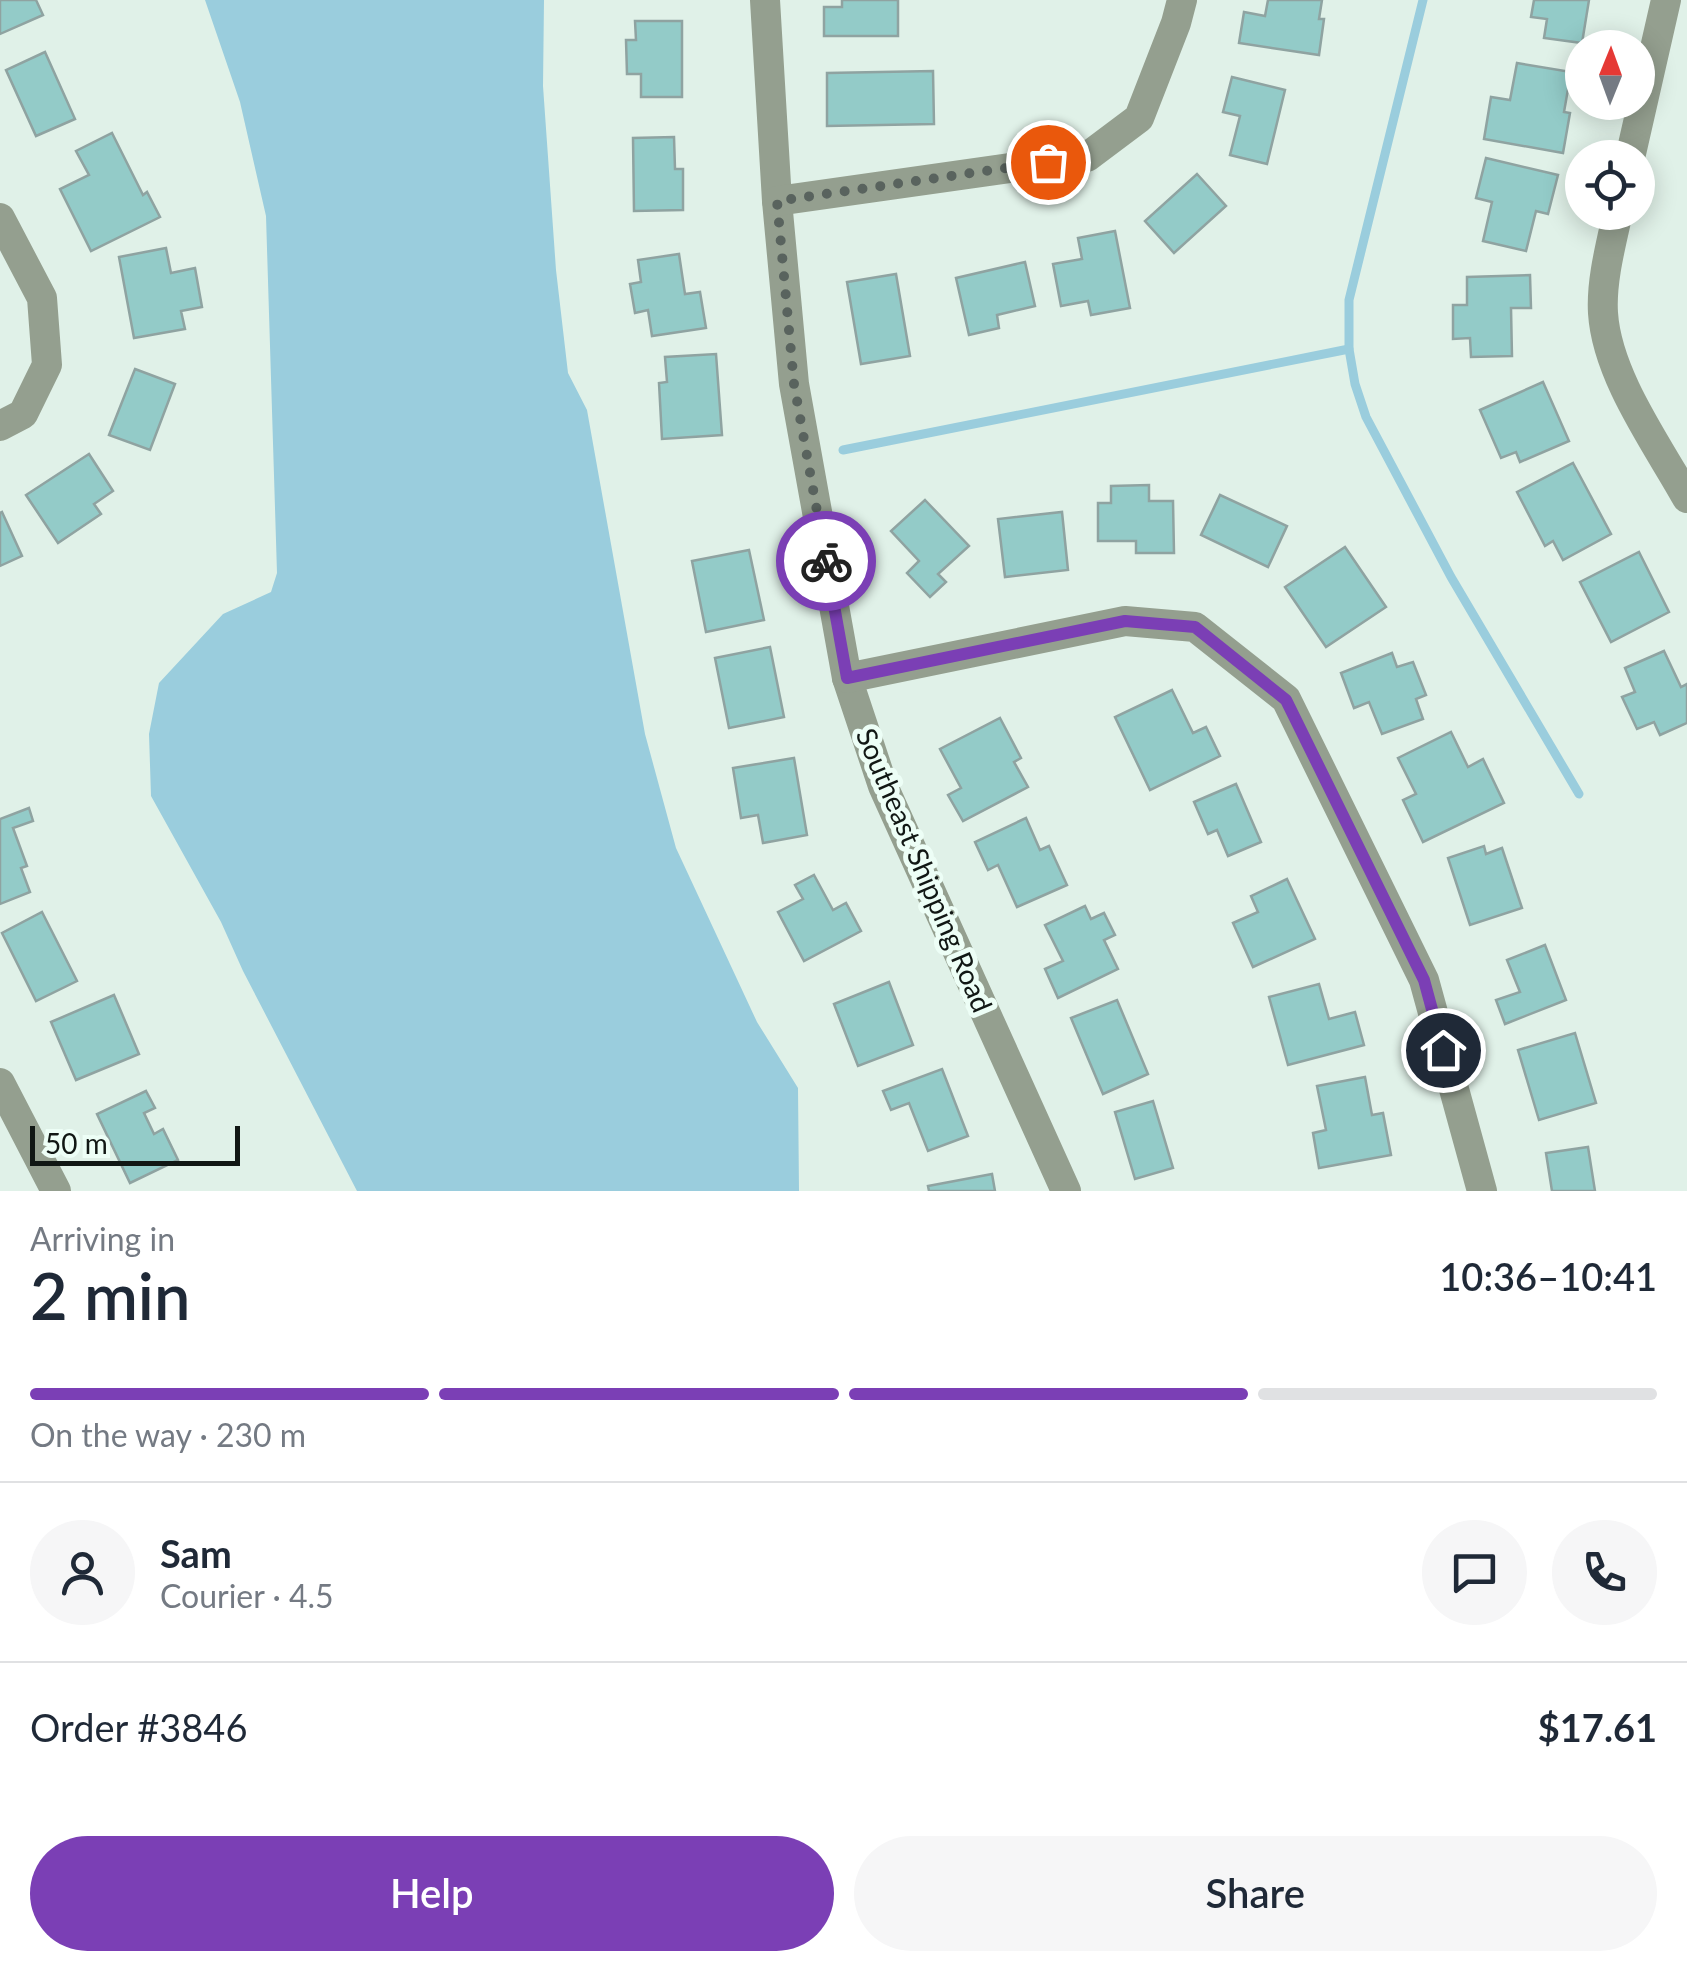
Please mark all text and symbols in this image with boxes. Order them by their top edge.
north arrow [1565,30,1655,120]
map controls [1565,30,1655,230]
pin [1006,120,1091,205]
icon: bag [1021,135,1076,190]
button: locate [1565,140,1655,230]
courier [776,511,876,611]
icon: bike [799,534,854,589]
street label: Southeast Shipping Road [850,723,1000,1017]
pin [1401,1008,1486,1093]
icon: home [1416,1023,1471,1078]
scale bar [30,1121,240,1166]
text: 50 m [45,1126,108,1160]
text: Arriving in [30,1219,175,1258]
text: 10:36–10:41 [1439,1253,1657,1299]
text: 2 min [30,1256,190,1334]
text: On the way · 230 m [30,1415,306,1454]
button: person [30,1520,135,1625]
button: chat [1422,1520,1527,1625]
button: phone [1552,1520,1657,1625]
text: Sam [160,1530,232,1576]
text: Courier · 4.5 [160,1576,334,1615]
text: Order #3846 [30,1704,247,1750]
text: $17.61 [1538,1704,1657,1750]
button: Help [30,1836,834,1951]
button: Share [854,1836,1657,1951]

